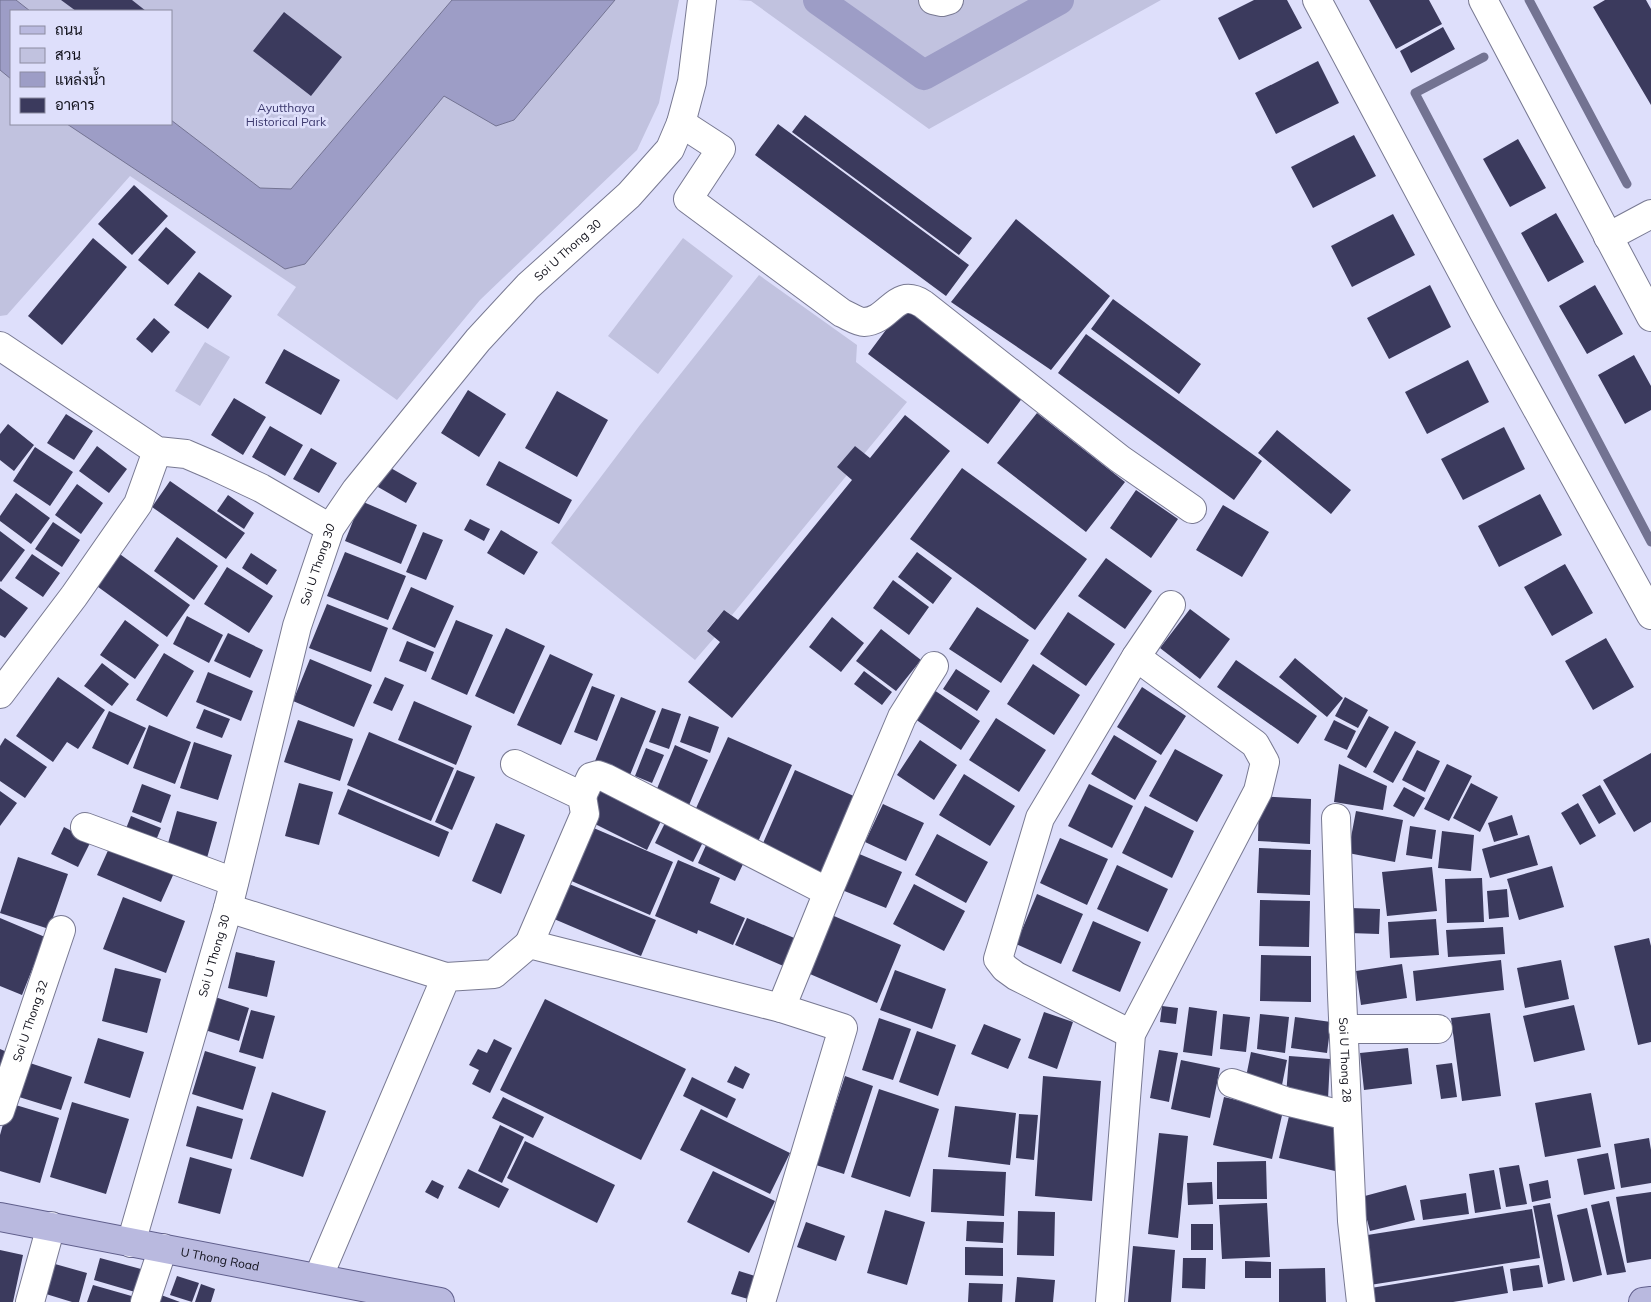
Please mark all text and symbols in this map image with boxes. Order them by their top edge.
legend [10,10,172,125]
text: ถนน [55,20,83,39]
text: สวน [55,45,81,64]
text: แหล่งน้ำ [55,67,106,89]
text: อาคาร [55,95,95,114]
park label: Ayutthaya Historical Park [246,100,327,129]
street label: Soi U Thong 30 [531,216,604,284]
street label: Soi U Thong 30 [297,520,338,607]
street label: Soi U Thong 30 [195,913,233,999]
street label: Soi U Thong 32 [9,978,51,1064]
street label: Soi U Thong 28 [1336,1017,1355,1103]
street label: U Thong Road [179,1244,261,1274]

